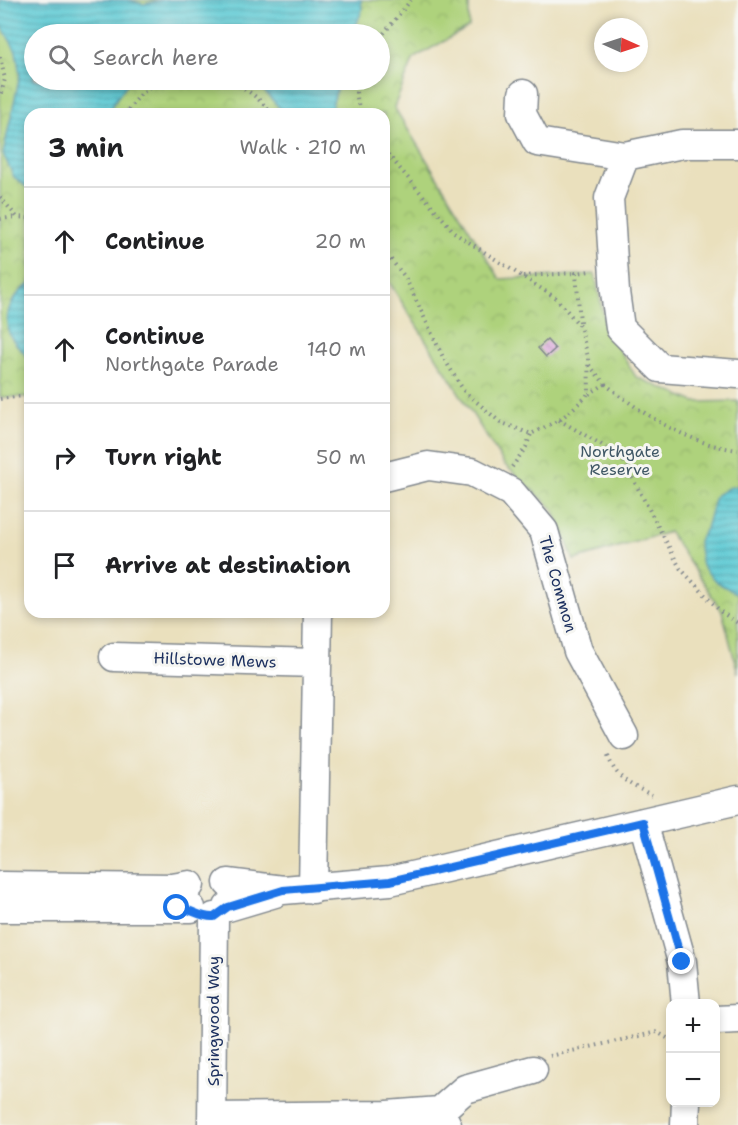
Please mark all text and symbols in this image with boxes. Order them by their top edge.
north arrow [594,18,648,72]
search box [24,24,390,90]
icon: search [45,41,78,74]
text: Search here [93,43,219,72]
text: 3 min [48,130,124,165]
text: Walk · 210 m [240,134,366,160]
icon: ahead [48,225,81,258]
text: Continue [105,227,205,256]
text: 20 m [315,228,366,254]
text: Continue [105,322,205,351]
icon: ahead [48,333,81,366]
text: 140 m [307,336,366,362]
text: Northgate Parade [105,351,279,377]
icon: right [48,441,81,474]
park label: Northgate Reserve [580,441,660,480]
text: Turn right [105,443,222,472]
text: 50 m [316,444,366,470]
street label: The Common [534,533,582,635]
icon: arrive [48,549,81,582]
text: Arrive at destination [105,551,351,580]
street label: Hillstowe Mews [153,647,277,673]
route start [163,894,189,920]
route end [668,948,694,974]
street label: Springwood Way [203,956,224,1086]
map controls [666,999,720,1107]
button: + [666,999,720,1053]
button: − [666,1053,720,1107]

